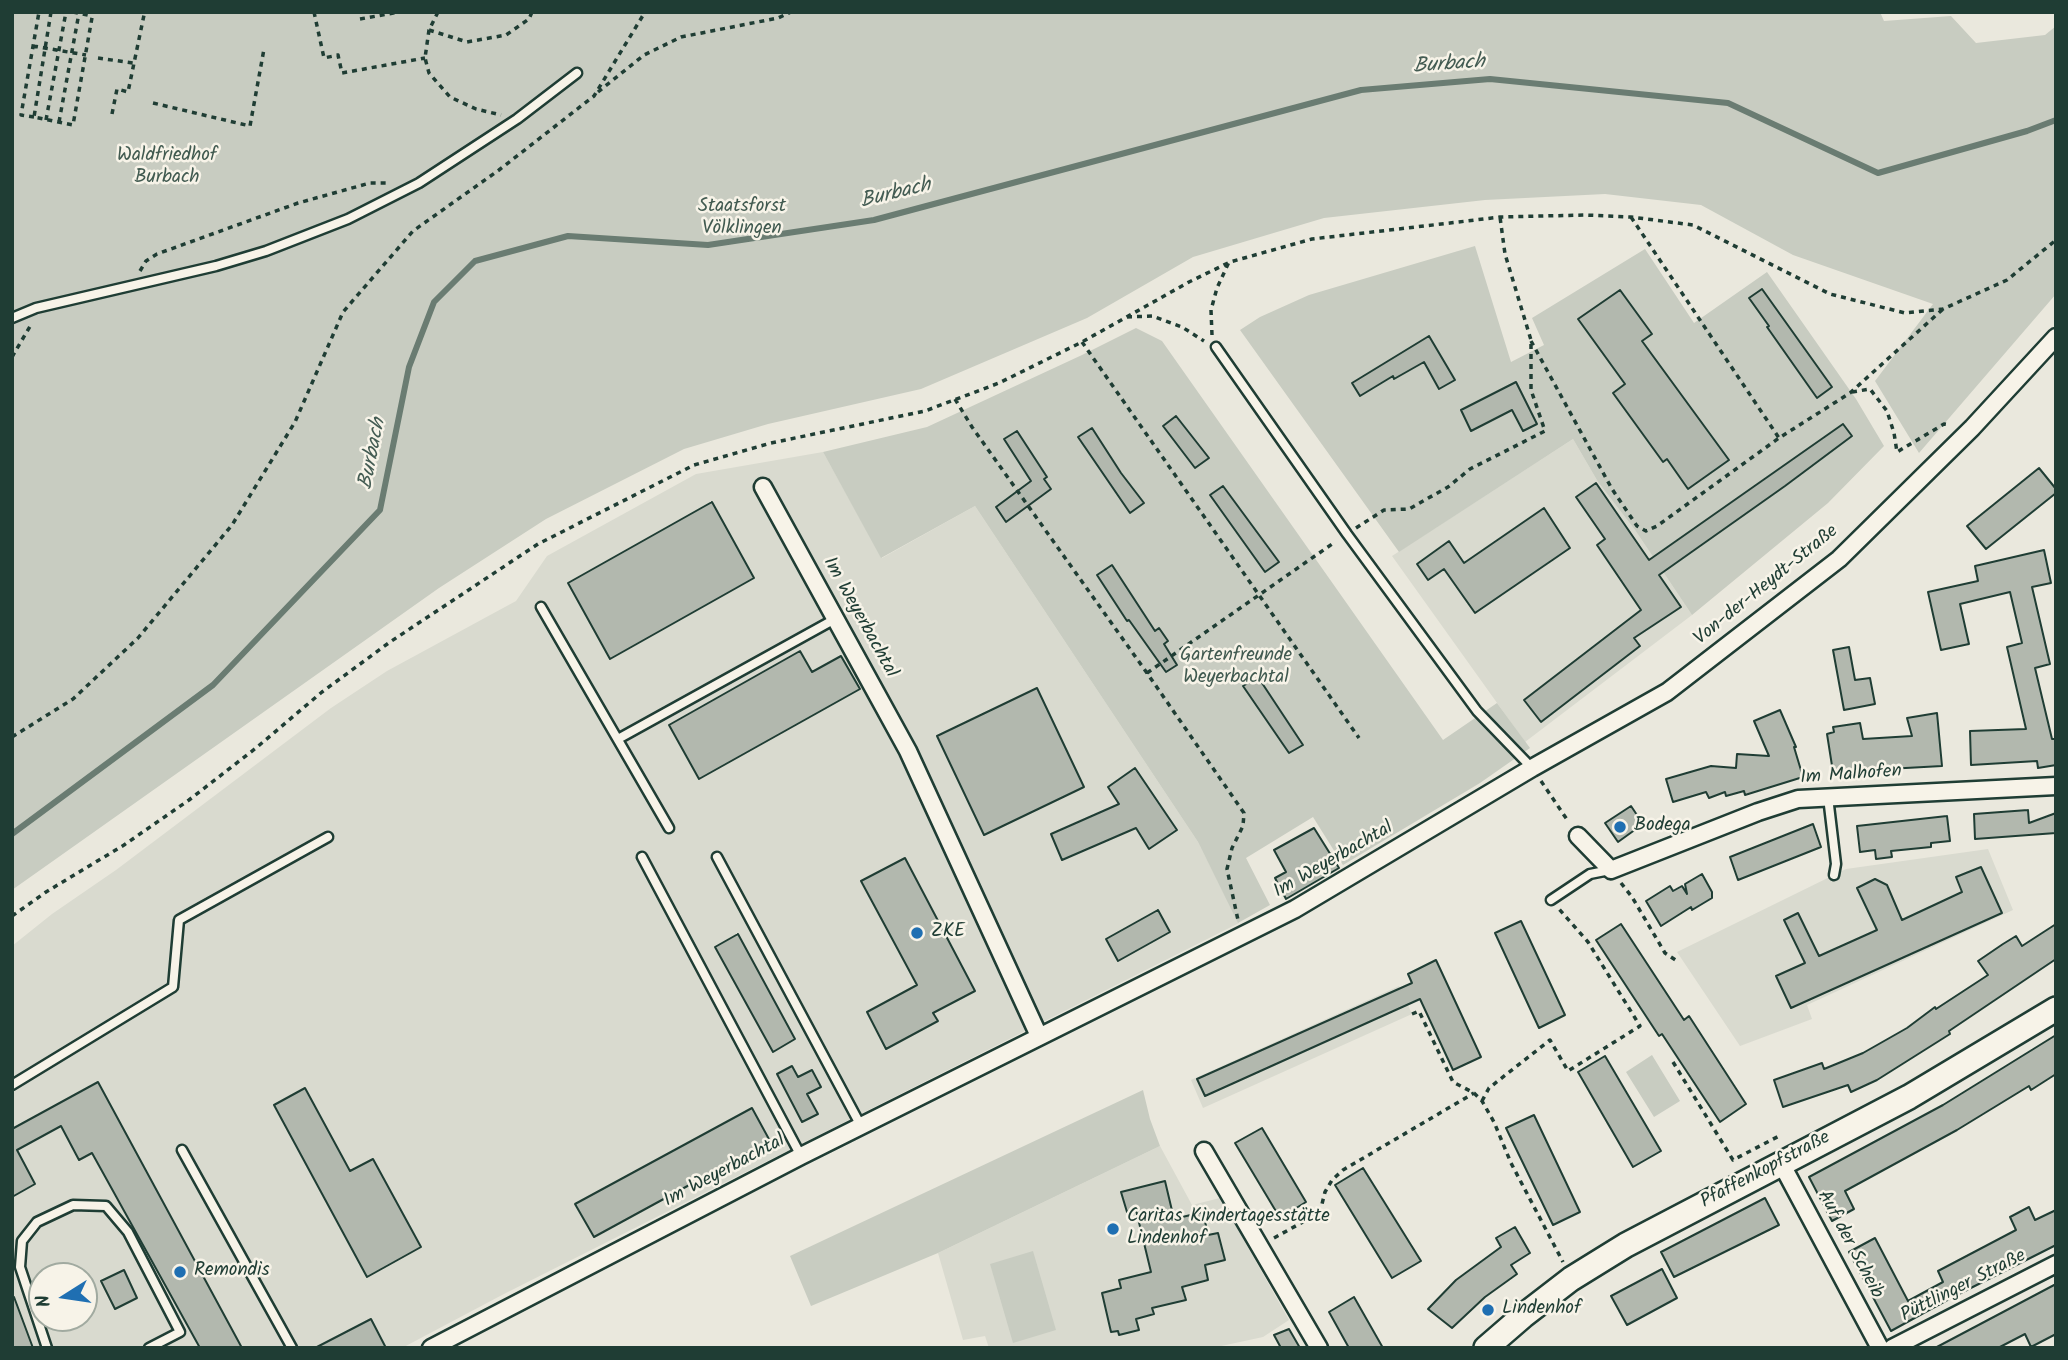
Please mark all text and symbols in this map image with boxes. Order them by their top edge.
water label: Burbach [1412,51,1486,81]
park label: Waldfriedhof Burbach [117,146,217,190]
water label: Burbach [858,174,934,216]
park label: Staatsforst Völklingen [698,197,786,241]
water label: Burbach [355,416,393,492]
street label: Von-der-Heydt-Straße [1690,521,1844,651]
street label: Im Weyerbachtal [816,554,902,682]
park label: Gartenfreunde Weyerbachtal [1180,646,1292,690]
street label: Im Malhofen [1799,761,1903,791]
place label: Bodega [1634,816,1691,838]
street label: Im Weyerbachtal [1270,818,1398,904]
marker: Bodega [1612,819,1628,835]
place label: ZKE [931,922,965,944]
marker: ZKE [909,925,925,941]
street label: Pfaffenkopfstraße [1697,1127,1835,1215]
street label: Im Weyerbachtal [660,1130,790,1214]
street label: Auf der Scheib [1811,1187,1887,1303]
place label: Caritas Kindertagesstätte Lindenhof [1127,1207,1330,1251]
marker: Caritas Kindertagesstätte Lindenhof [1105,1221,1121,1237]
street label: Püttlinger Straße [1898,1246,2030,1328]
place label: Remondis [194,1261,270,1283]
north arrow [28,1262,98,1332]
marker: Remondis [172,1264,188,1280]
text: N [28,1292,60,1310]
place label: Lindenhof [1502,1299,1581,1321]
marker: Lindenhof [1480,1302,1496,1318]

